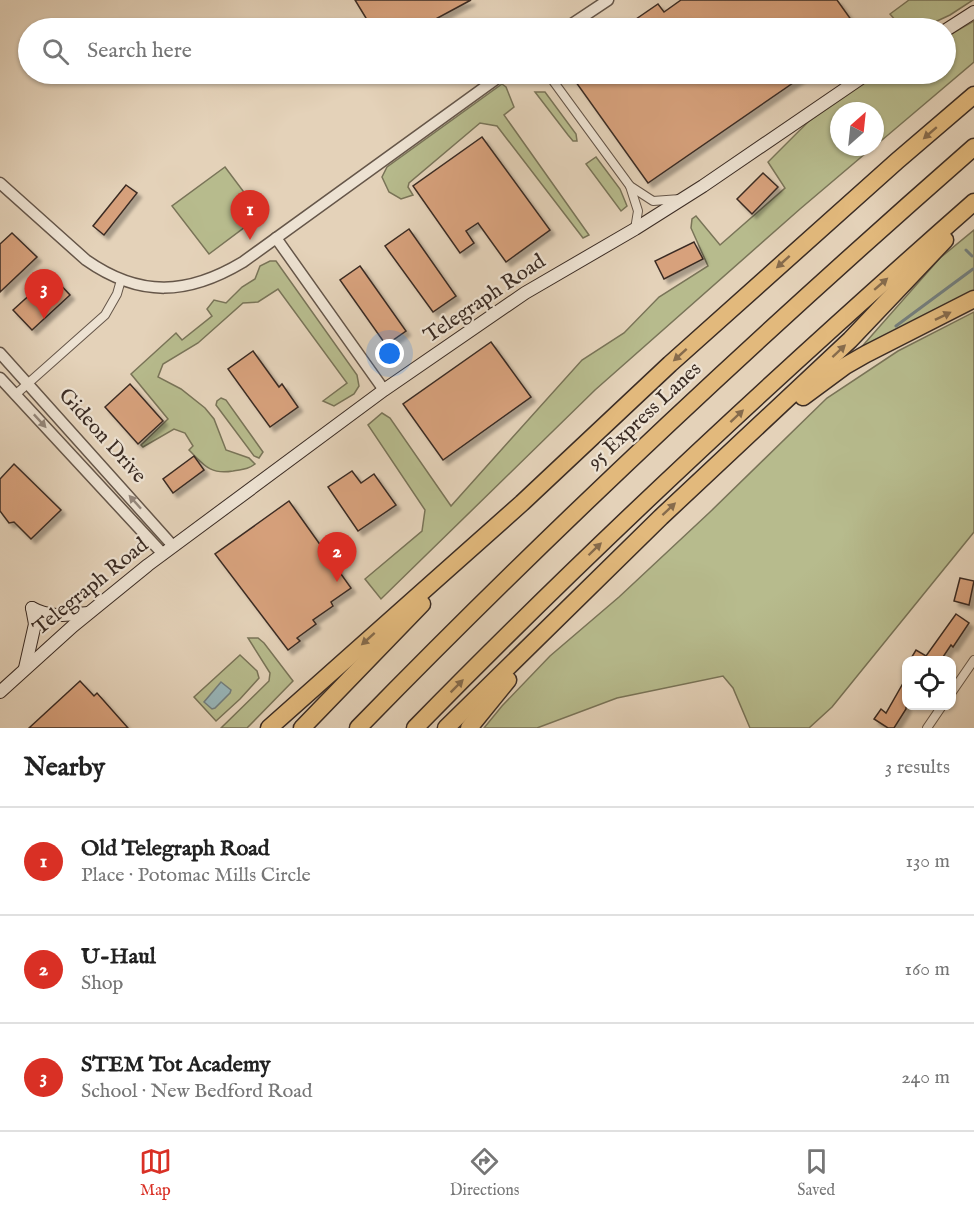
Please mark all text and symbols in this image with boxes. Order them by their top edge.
search box [18,18,956,84]
icon: search [39,35,72,68]
text: Search here [87,37,192,65]
north arrow [830,102,884,156]
one-way arrow [923,126,938,139]
pin: 1 [230,190,270,240]
street label: Telegraph Road [419,248,552,350]
one-way arrow [776,255,791,269]
pin: 3 [24,270,63,319]
one-way arrow [873,278,888,291]
one-way arrow [935,311,952,321]
your location [375,339,404,368]
one-way arrow [832,344,846,358]
one-way arrow [672,348,687,362]
street label: 95 Express Lanes [582,356,708,476]
street label: Gideon Drive [52,383,152,490]
one-way arrow [729,410,744,423]
one-way arrow [33,413,46,428]
one-way arrow [128,494,142,509]
one-way arrow [661,503,675,517]
street label: Telegraph Road [28,532,155,642]
pin: 2 [318,532,356,582]
one-way arrow [588,543,602,557]
one-way arrow [360,632,375,646]
map controls [902,656,956,710]
button: locate [902,656,956,710]
one-way arrow [449,680,463,694]
text: Nearby [24,751,105,784]
text: 3 results [885,755,950,780]
text: Old Telegraph Road [81,835,270,863]
text: 1 [40,849,47,874]
text: 130 m [905,849,950,874]
text: Place · Potomac Mills Circle [81,863,311,888]
text: U-Haul [81,943,156,971]
text: 2 [39,957,48,982]
text: 160 m [904,957,950,982]
text: Shop [81,971,123,996]
text: STEM Tot Academy [81,1051,271,1079]
text: 3 [40,1065,47,1090]
text: 240 m [901,1065,950,1090]
text: School · New Bedford Road [81,1079,312,1104]
tab: Map [139,1145,172,1201]
tab: Directions [450,1145,519,1201]
tab: Saved [797,1145,835,1201]

